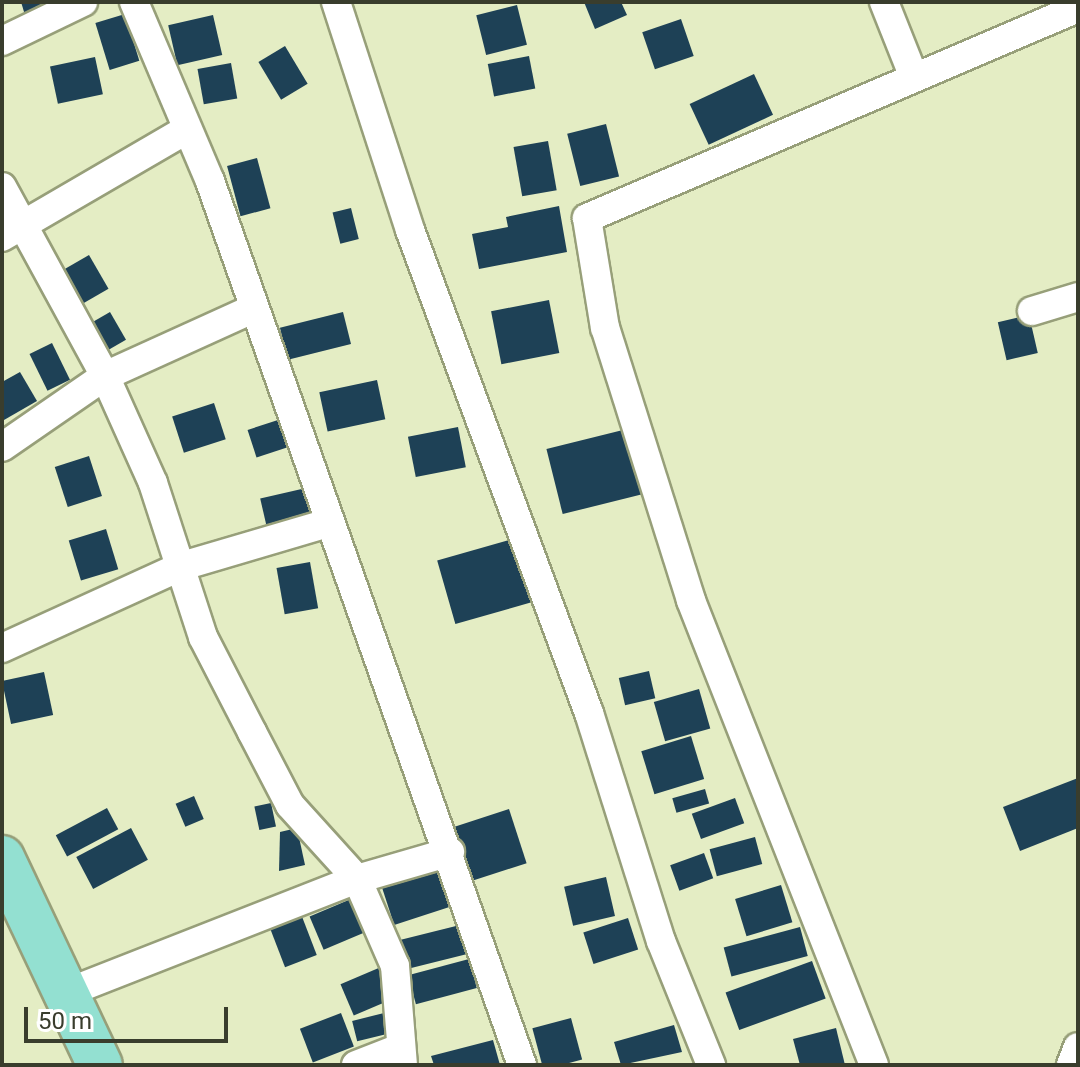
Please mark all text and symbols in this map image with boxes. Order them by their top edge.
scale bar [28,991,232,1041]
text: 50 m [38,1007,92,1035]

